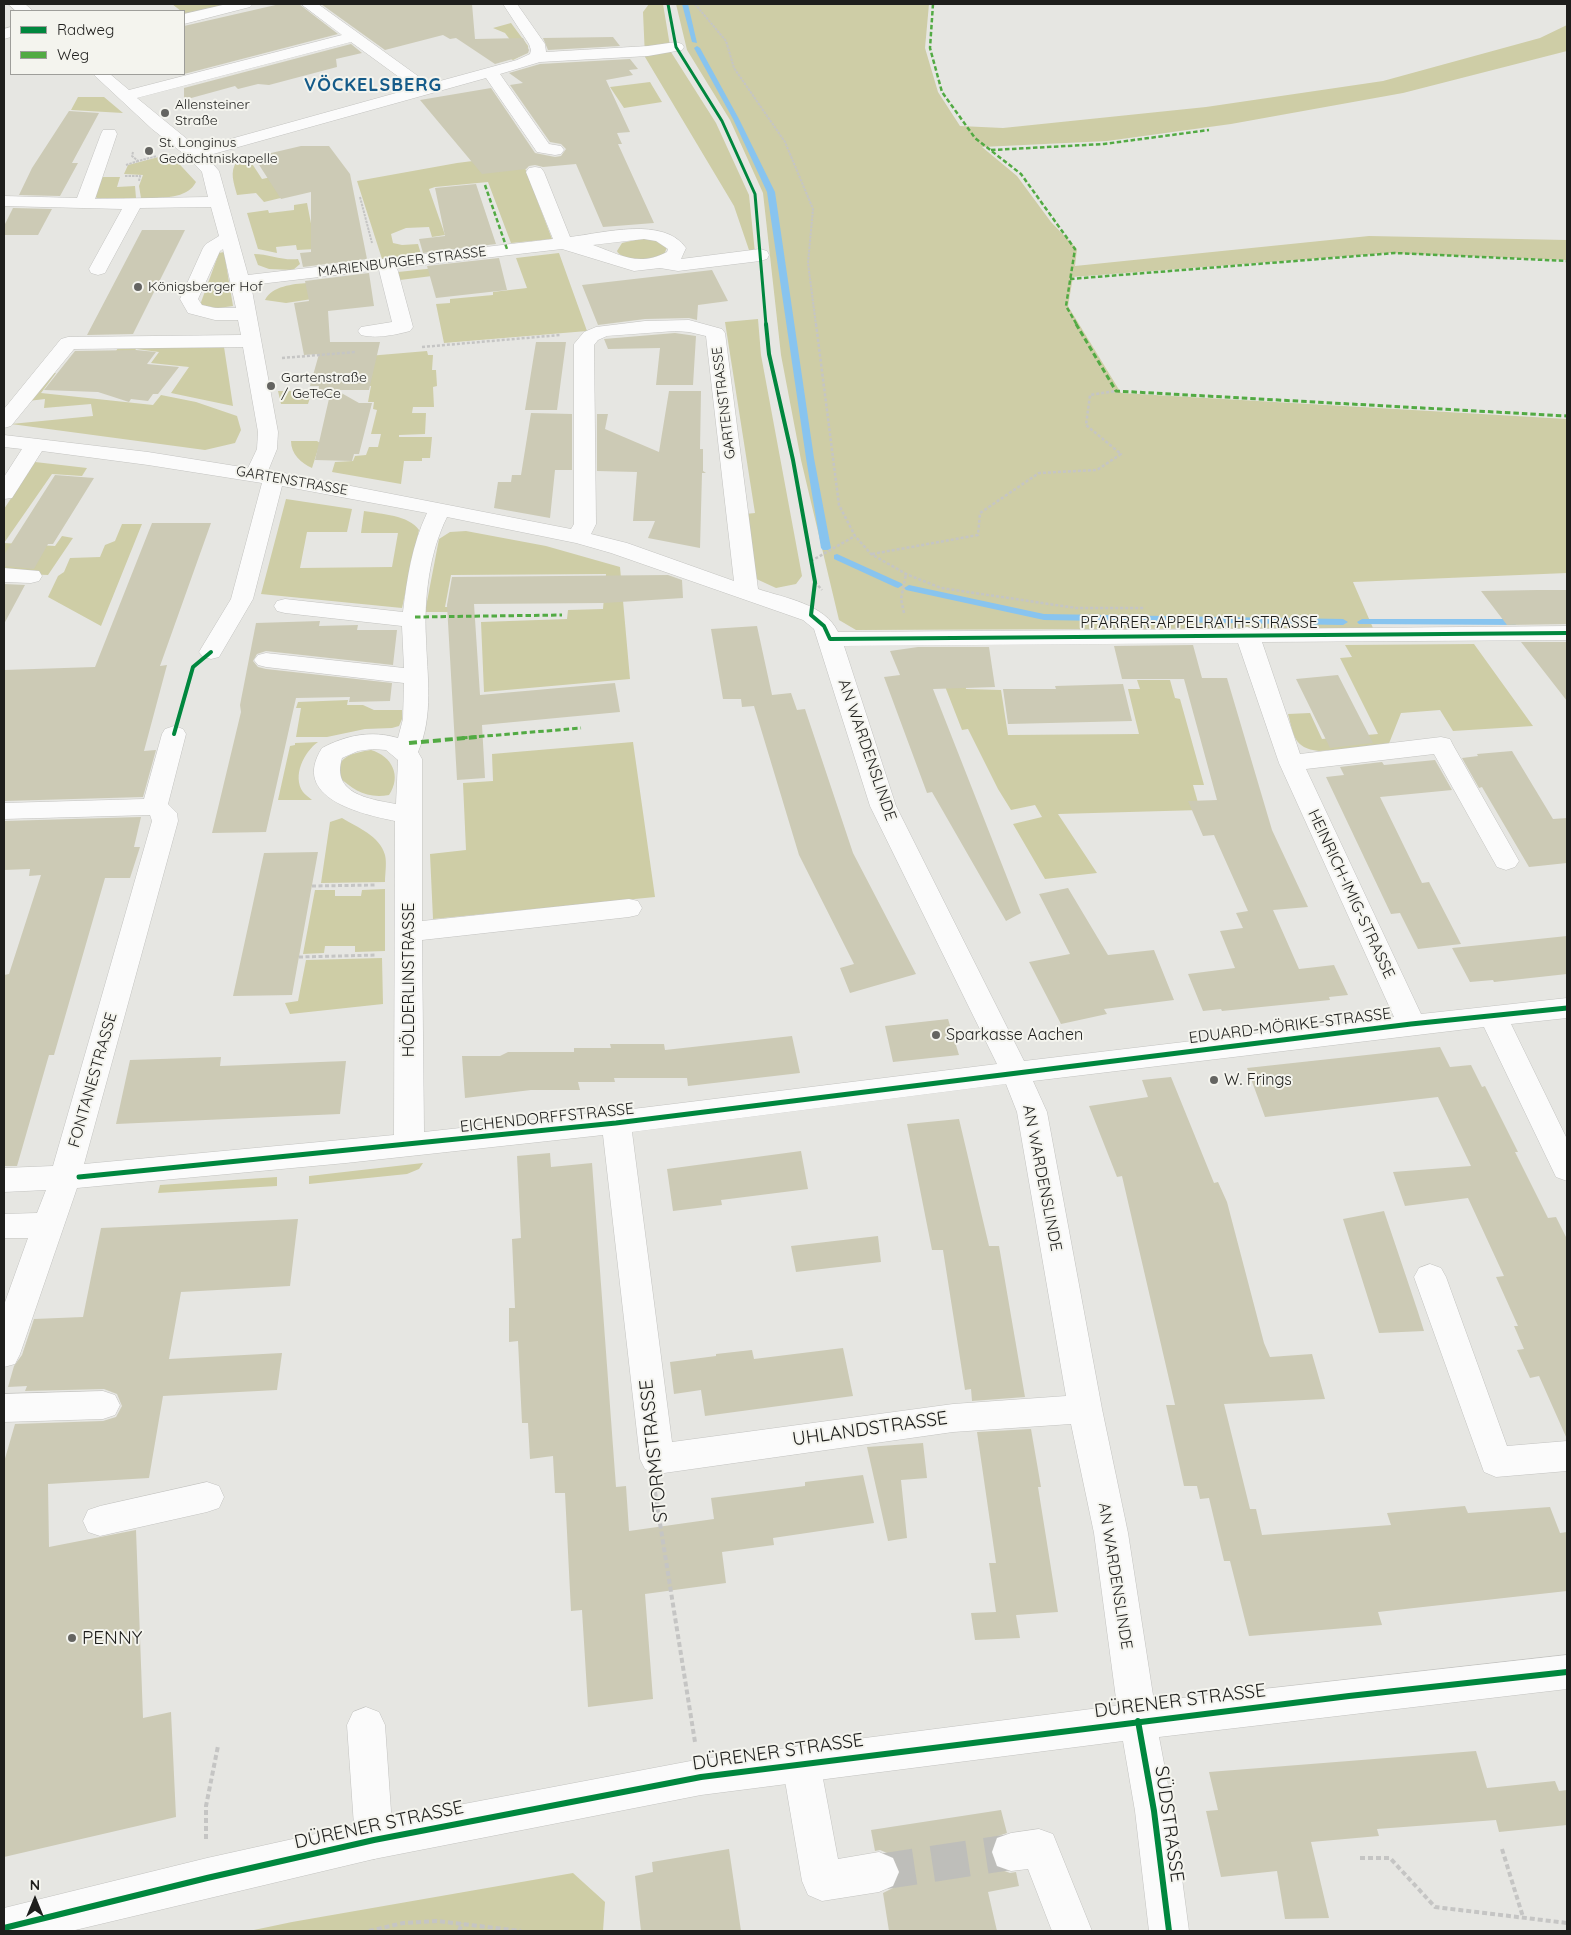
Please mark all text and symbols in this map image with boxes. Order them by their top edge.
legend [10,10,185,75]
text: Radweg [57,20,114,39]
text: Weg [57,45,89,64]
district label: VÖCKELSBERG [303,75,443,97]
place label: Allensteiner Straße [175,97,250,130]
marker: Allensteiner Straße [159,107,171,119]
place label: St. Longinus Gedächtniskapelle [159,135,278,168]
marker: St. Longinus Gedächtniskapelle [143,145,155,157]
street label: MARIENBURGER STRASSE [317,243,487,281]
place label: Königsberger Hof [148,279,263,295]
marker: Königsberger Hof [132,281,144,293]
street label: GARTENSTRASSE [709,346,739,460]
place label: Gartenstraße / GeTeCe [281,370,367,402]
marker: Gartenstraße / GeTeCe [265,380,277,392]
street label: GARTENSTRASSE [235,463,349,499]
street label: PFARRER-APPELRATH-STRASSE [1080,613,1318,633]
street label: AN WARDENSLINDE [834,677,900,823]
street label: HEINRICH-IMIG-STRASSE [1303,806,1399,982]
street label: HÖLDERLINSTRASSE [399,903,419,1057]
street label: EDUARD-MÖRIKE-STRASSE [1188,1004,1392,1048]
street label: FONTANESTRASSE [65,1010,121,1150]
place label: Sparkasse Aachen [946,1025,1083,1045]
marker: Sparkasse Aachen [930,1029,942,1041]
place label: W. Frings [1224,1070,1292,1090]
marker: W. Frings [1208,1074,1220,1086]
street label: EICHENDORFFSTRASSE [459,1099,635,1137]
street label: AN WARDENSLINDE [1018,1103,1066,1253]
street label: STORMSTRASSE [635,1378,673,1524]
street label: UHLANDSTRASSE [791,1407,949,1451]
street label: AN WARDENSLINDE [1094,1501,1136,1651]
place label: PENNY [82,1627,142,1649]
marker: PENNY [66,1632,78,1644]
street label: DÜRENER STRASSE [1093,1679,1267,1723]
street label: DÜRENER STRASSE [691,1729,865,1775]
street label: SÜDSTRASSE [1150,1764,1188,1884]
street label: DÜRENER STRASSE [292,1796,466,1854]
north arrow [10,1875,60,1925]
text: N [30,1876,40,1894]

